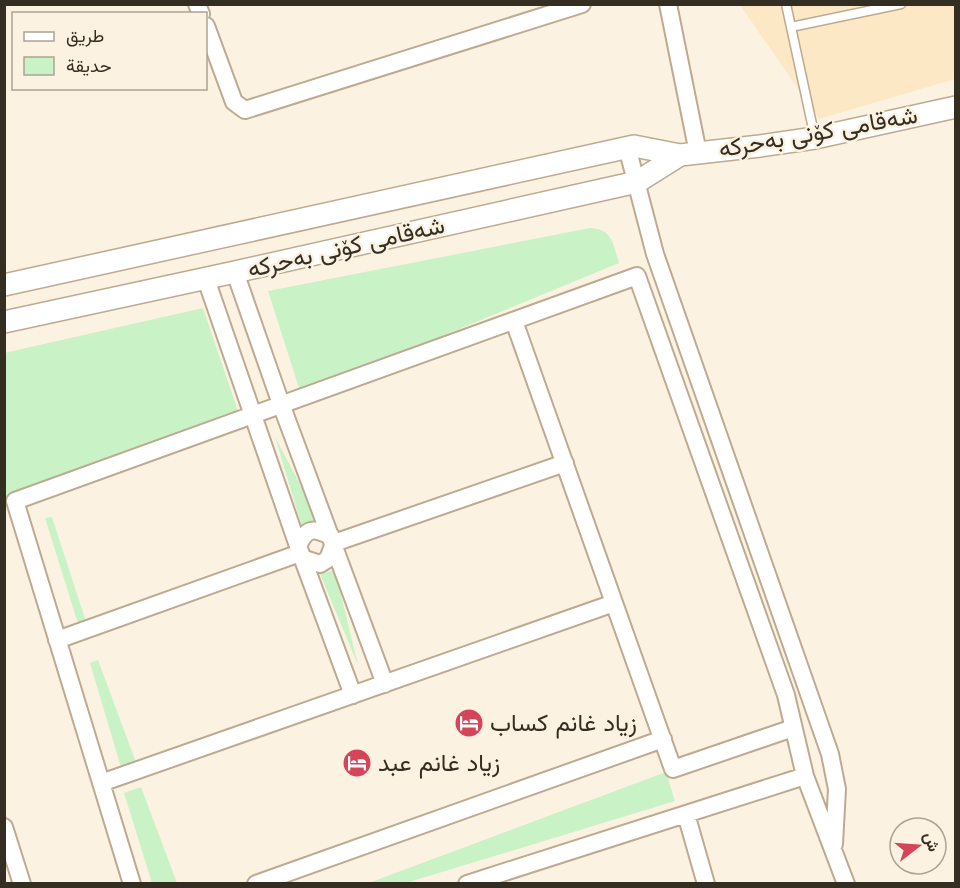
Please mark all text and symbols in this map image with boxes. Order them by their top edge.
legend [12,12,207,90]
text: طريق [66,23,104,49]
text: حديقة [66,53,112,79]
street label: شەقامی کۆنی بەحرکە [716,97,920,166]
street label: شەقامی کۆنی بەحرکە [244,207,448,286]
place label: زياد غانم كساب [490,705,637,740]
hotel icon: زياد غانم كساب [453,707,485,739]
place label: زياد غانم عبد [378,745,500,780]
hotel icon: زياد غانم عبد [341,747,373,779]
north arrow [888,816,948,876]
text: ش [918,829,946,854]

